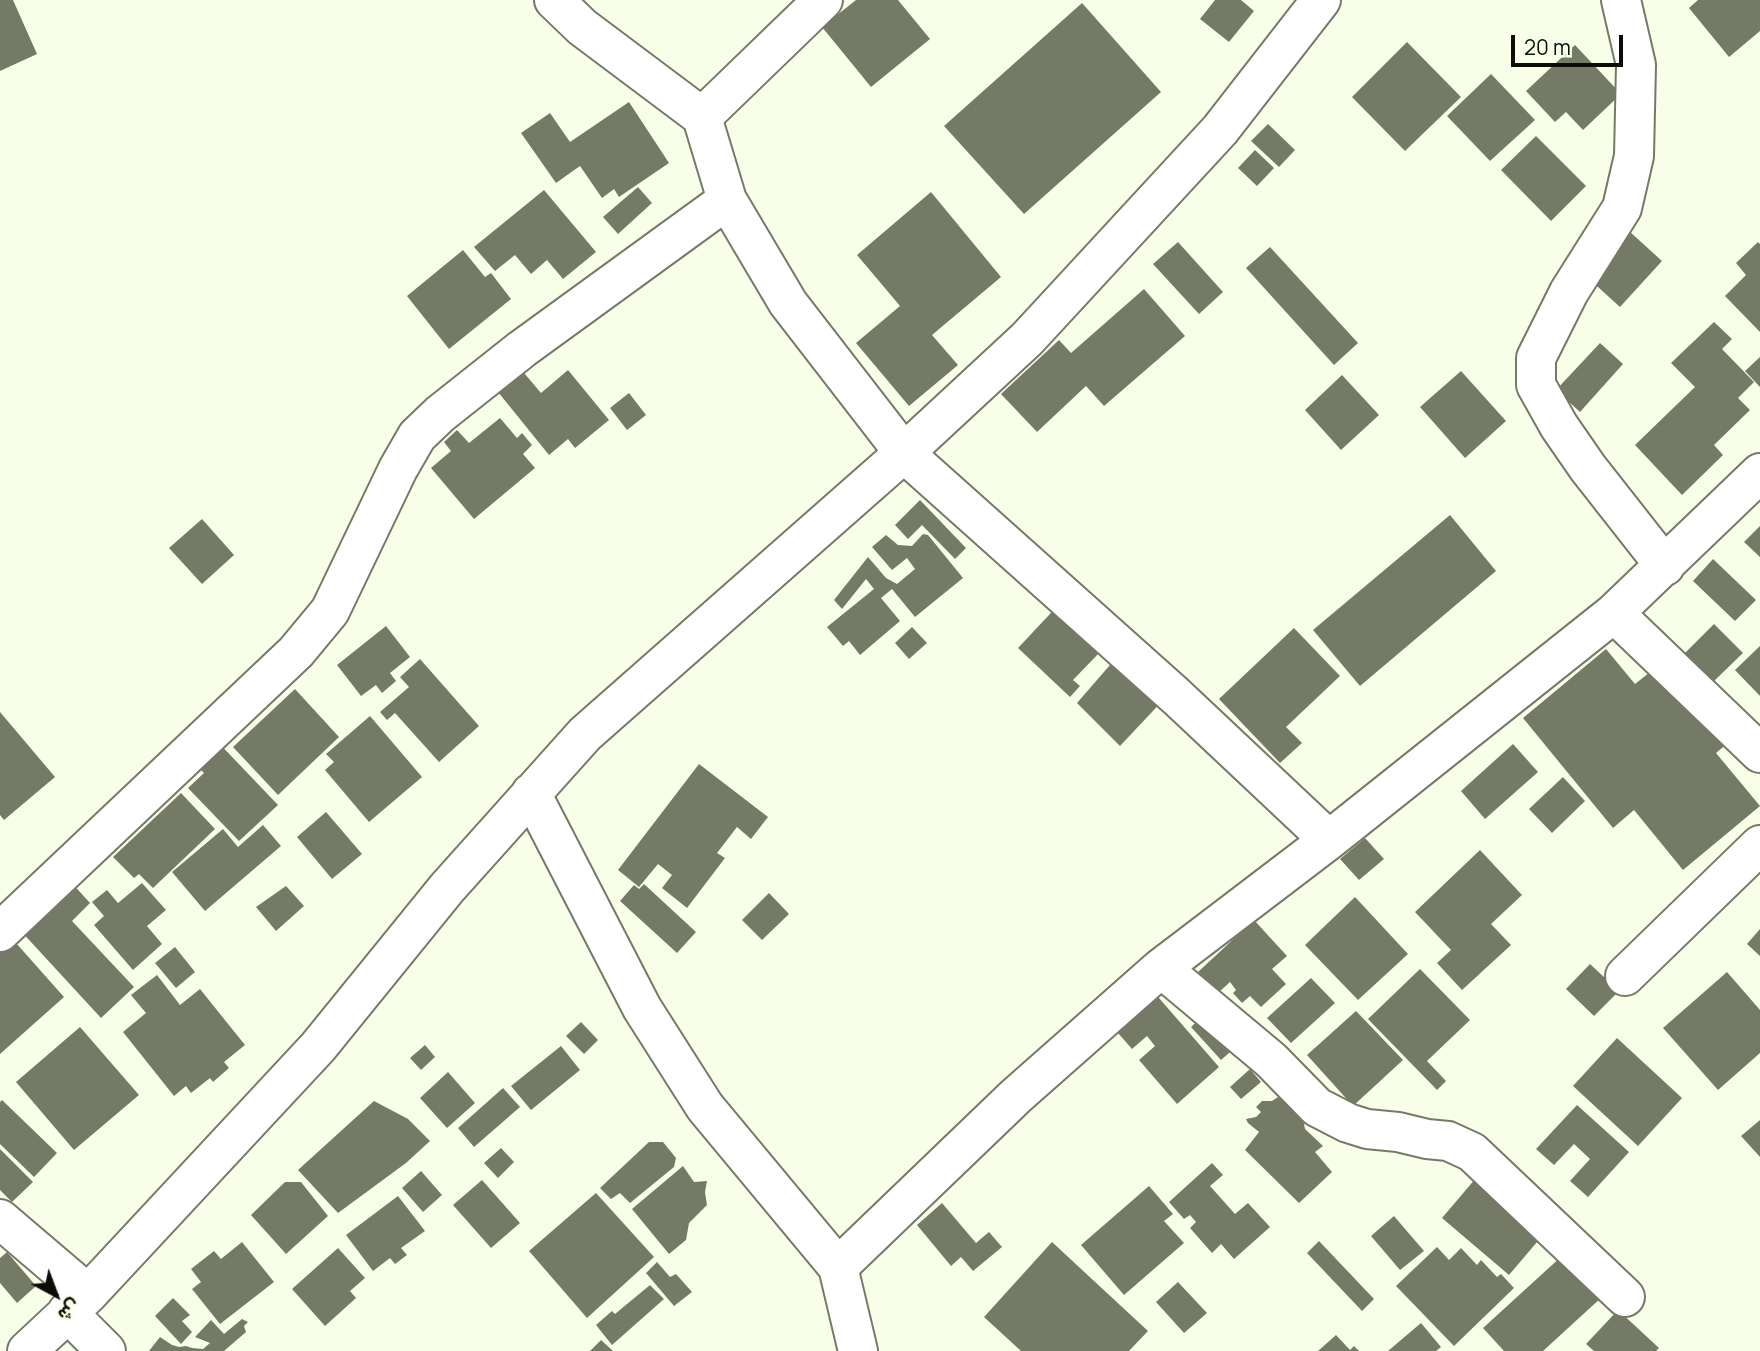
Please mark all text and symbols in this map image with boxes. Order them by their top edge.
scale bar [1515,21,1627,65]
text: 20 m [1524,33,1571,61]
north arrow [21,1260,91,1330]
text: ش [53,1294,87,1328]

